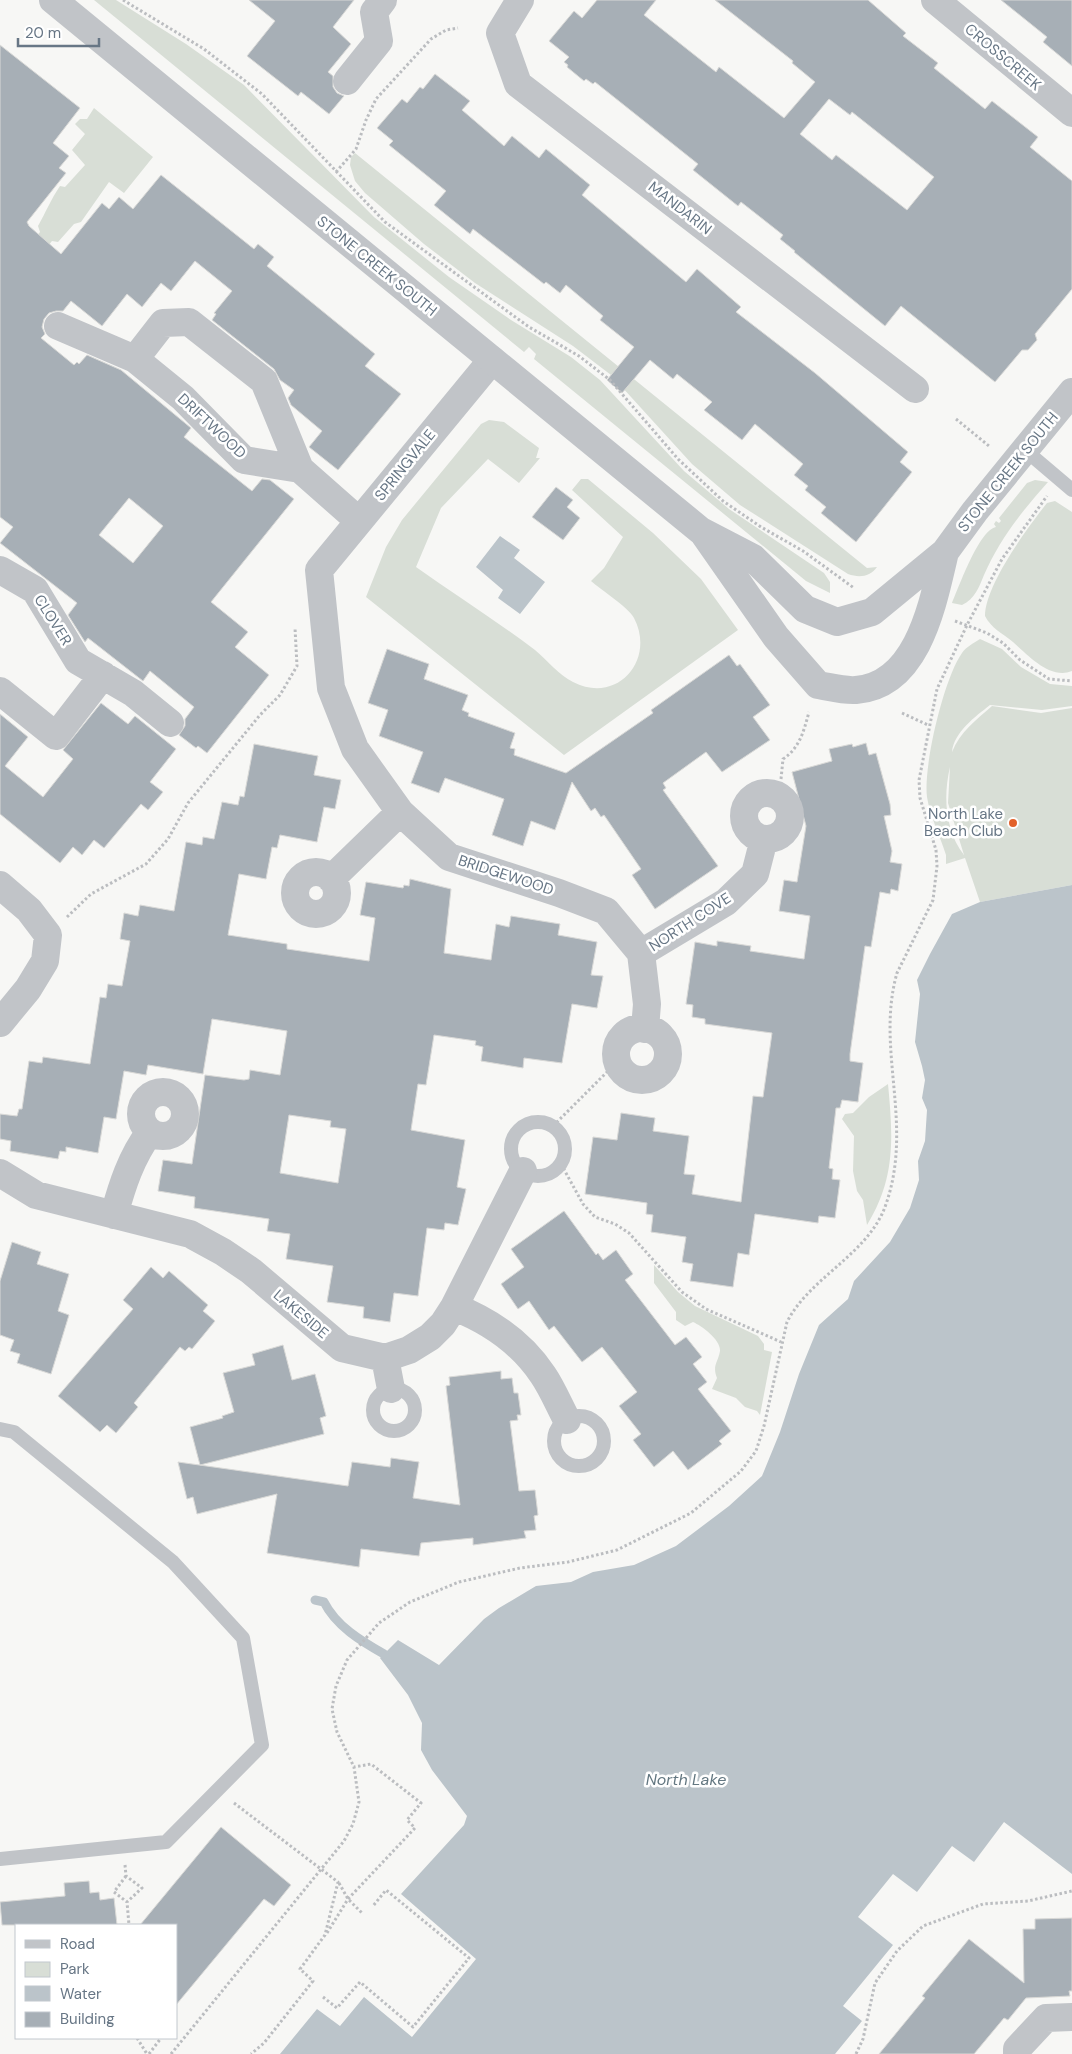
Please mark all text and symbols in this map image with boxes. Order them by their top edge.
scale bar [18,15,99,47]
street label: CROSSCREEK [961,19,1046,95]
text: 20 m [25,23,61,43]
street label: MANDARIN [644,177,716,239]
street label: STONE CREEK SOUTH [313,211,441,321]
street label: DRIFTWOOD [173,389,251,463]
street label: STONE CREEK SOUTH [953,408,1063,536]
street label: SPRINGVALE [370,425,440,505]
street label: CLOVER [30,591,76,649]
place label: North Lake Beach Club [924,804,1003,841]
marker: North Lake Beach Club [1007,817,1019,829]
street label: BRIDGEWOOD [456,850,556,900]
street label: NORTH COVE [645,888,735,956]
street label: LAKESIDE [269,1285,333,1343]
water label: North Lake [646,1769,726,1790]
legend [15,1924,178,2039]
text: Road [60,1934,95,1954]
text: Park [60,1959,90,1979]
text: Water [60,1984,102,2004]
text: Building [60,2009,115,2029]

